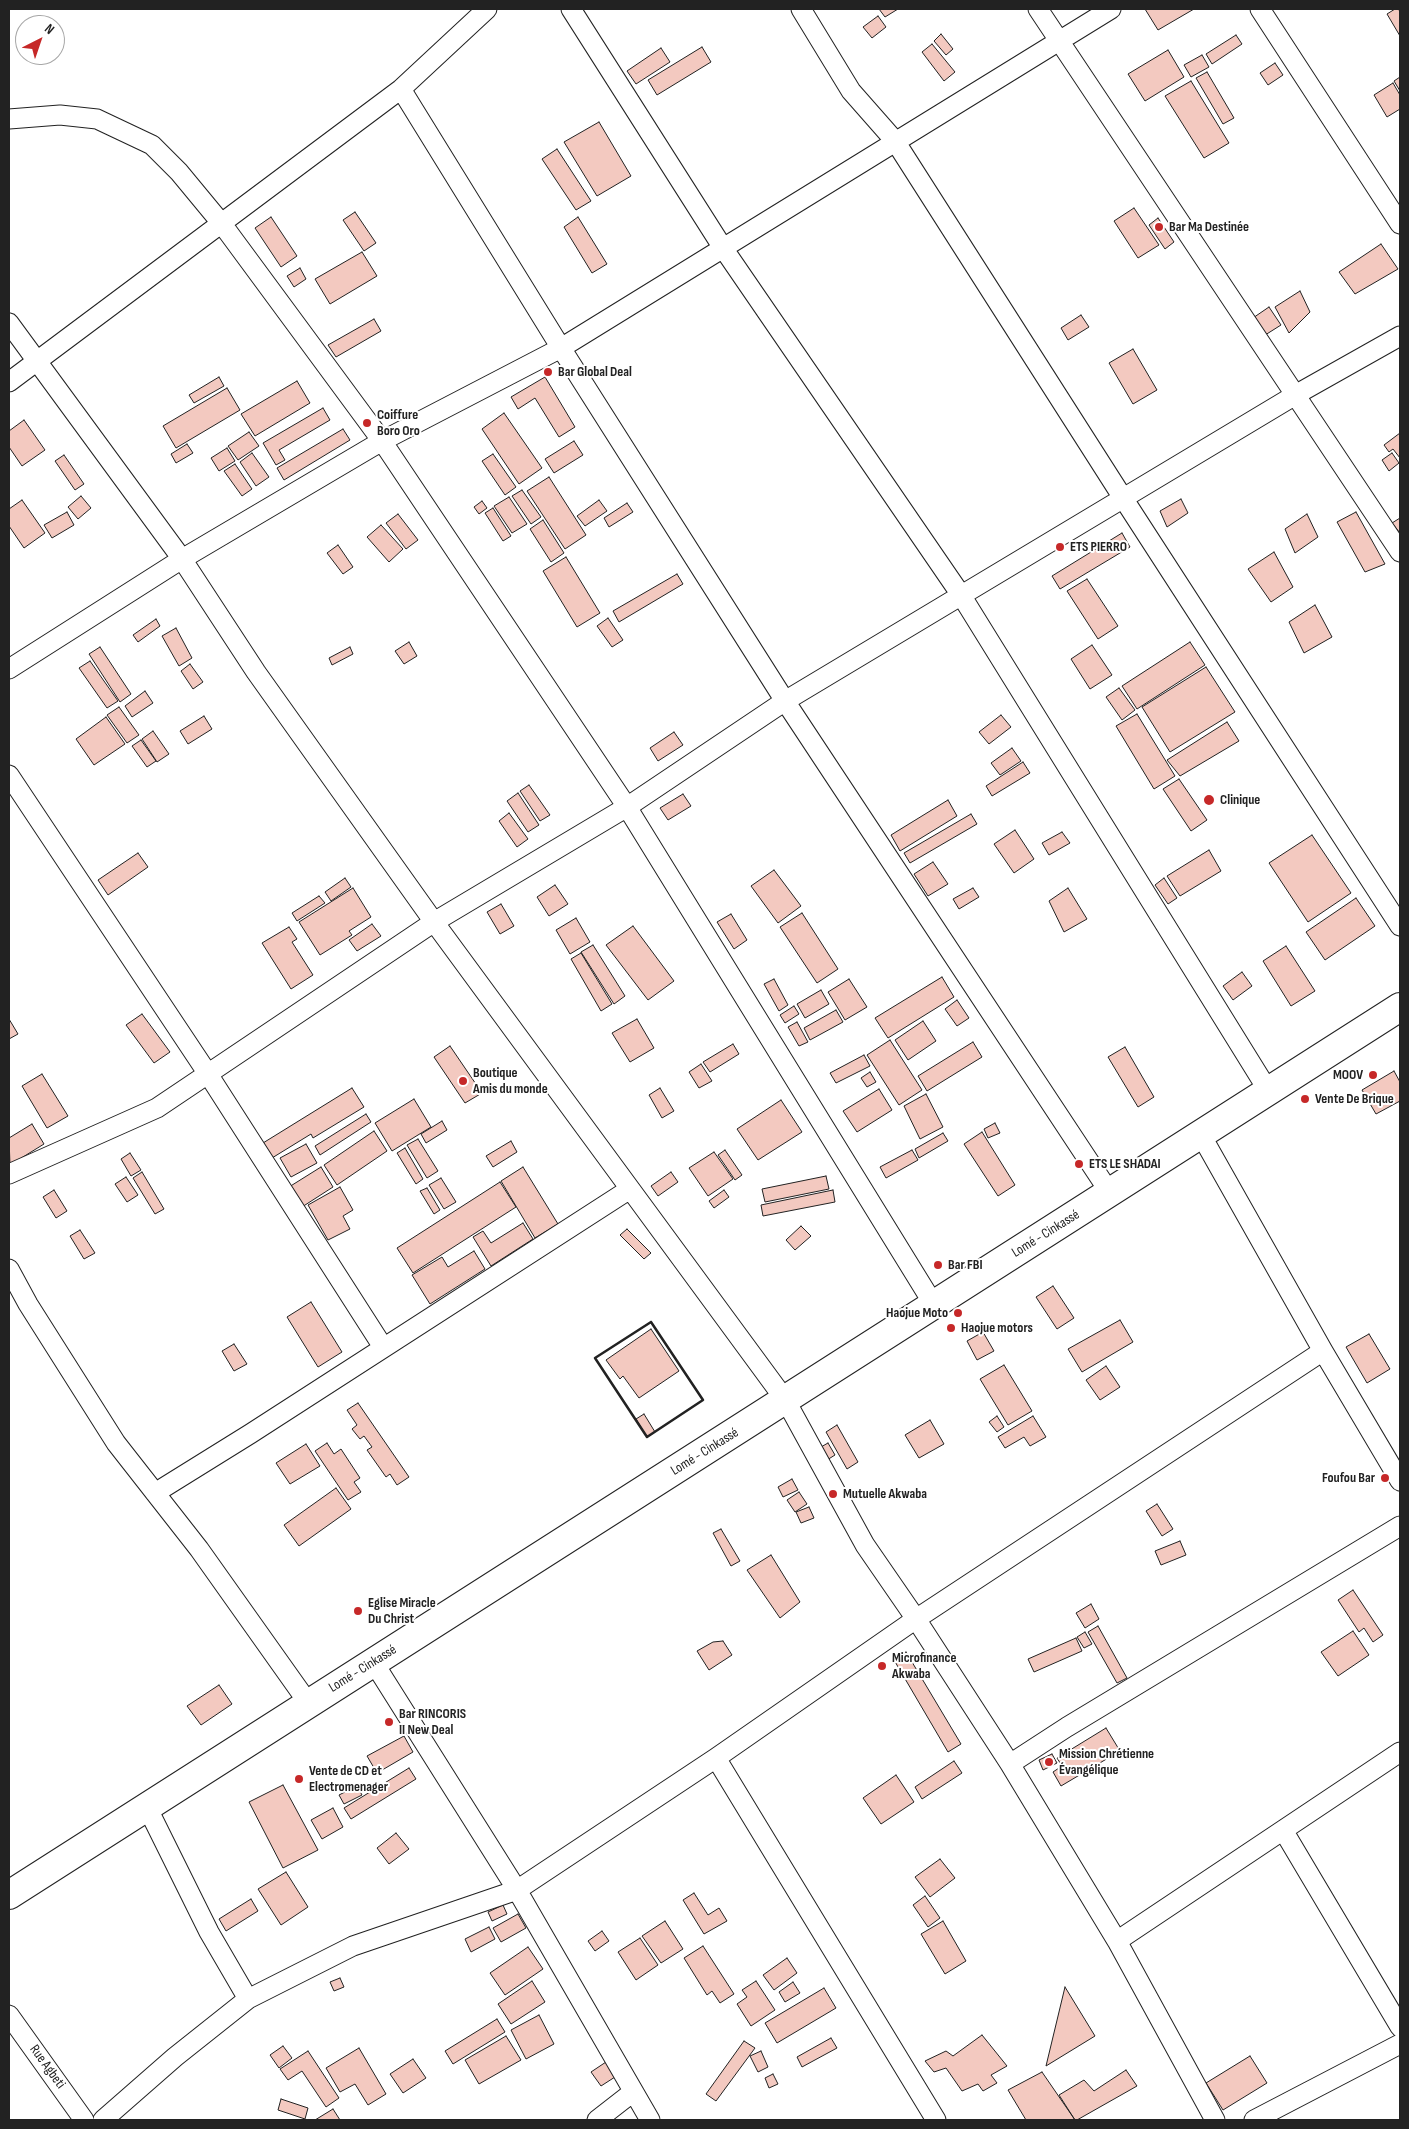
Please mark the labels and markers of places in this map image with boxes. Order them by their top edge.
place label: Bar Ma Destinée [1169,219,1249,235]
marker: Bar Ma Destinée [1153,221,1165,233]
place label: Bar Global Deal [558,364,632,380]
marker: Bar Global Deal [542,366,554,378]
place label: Coiffure Boro Oro [377,407,420,440]
marker: Coiffure Boro Oro [361,417,373,429]
place label: ETS PIERRO [1070,539,1127,555]
marker: ETS PIERRO [1054,541,1066,553]
place label: Clinique [1220,792,1260,808]
marker: Clinique [1202,793,1216,807]
place label: Boutique Amis du monde [473,1065,548,1098]
place label: MOOV [1333,1067,1363,1083]
marker: MOOV [1367,1069,1379,1081]
marker: Boutique Amis du monde [457,1075,469,1087]
place label: Vente De Brique [1315,1091,1394,1107]
marker: Vente De Brique [1299,1093,1311,1105]
place label: ETS LE SHADAI [1089,1156,1161,1172]
marker: ETS LE SHADAI [1073,1158,1085,1170]
place label: Bar FBI [948,1257,983,1273]
marker: Bar FBI [932,1259,944,1271]
place label: Haojue Moto [886,1305,948,1321]
marker: Haojue Moto [952,1307,964,1319]
place label: Haojue motors [961,1320,1033,1336]
marker: Haojue motors [945,1322,957,1334]
place label: Foufou Bar [1322,1470,1375,1486]
marker: Foufou Bar [1379,1472,1391,1484]
place label: Mutuelle Akwaba [843,1486,927,1502]
marker: Mutuelle Akwaba [827,1488,839,1500]
place label: Eglise Miracle Du Christ [368,1595,436,1628]
marker: Eglise Miracle Du Christ [352,1605,364,1617]
place label: Microfinance Akwaba [892,1650,956,1682]
marker: Microfinance Akwaba [876,1660,888,1672]
place label: Bar RINCORIS II New Deal [399,1706,466,1738]
marker: Bar RINCORIS II New Deal [383,1716,395,1728]
place label: Mission Chrétienne Évangélique [1059,1746,1154,1778]
marker: Mission Chrétienne Évangélique [1043,1756,1055,1768]
place label: Vente de CD et Electromenager [309,1763,388,1795]
marker: Vente de CD et Electromenager [293,1773,305,1785]

